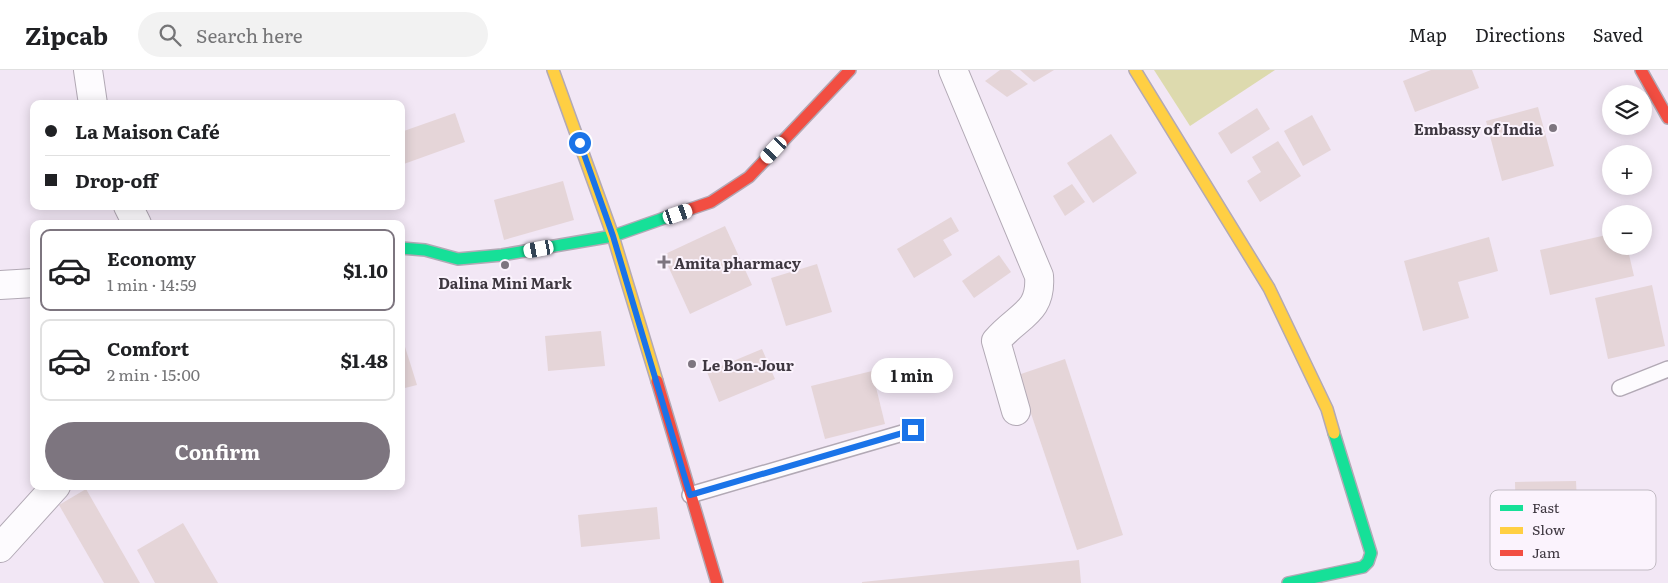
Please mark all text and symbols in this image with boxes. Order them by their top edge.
search box [138,12,488,57]
text: Zipcab [25,17,108,52]
icon: search [156,21,184,49]
text: Search here [196,21,303,49]
text: Map [1409,21,1447,48]
text: Directions [1475,21,1565,48]
text: Saved [1593,21,1643,48]
map controls [1602,85,1652,255]
button: layers [1602,85,1652,135]
text: La Maison Café [75,117,220,145]
place label: Embassy of India [1414,117,1543,140]
marker: Embassy of India [1547,122,1559,134]
route start [569,132,591,154]
car [758,134,789,166]
button: + [1602,145,1652,195]
text: Drop-off [75,166,158,194]
car [661,202,694,226]
button: − [1602,205,1652,255]
car [522,239,555,259]
text: Economy [107,244,196,272]
icon: car [47,248,92,293]
place label: Amita pharmacy [674,251,802,274]
text: $1.10 [343,256,388,284]
marker: Amita pharmacy [658,256,670,268]
marker: Dalina Mini Mark [499,259,511,271]
place label: Dalina Mini Mark [438,271,573,294]
text: 1 min · 14:59 [107,272,196,296]
text: Comfort [107,334,189,362]
icon: car [47,338,92,383]
text: $1.48 [340,346,388,374]
place label: Le Bon-Jour [702,353,794,376]
marker: Le Bon-Jour [686,358,698,370]
callout: 1 min [872,358,954,392]
text: 2 min · 15:00 [107,362,200,386]
text: 1 min [891,363,933,387]
route end [902,419,924,441]
button: Confirm [45,422,390,480]
legend [1490,490,1656,570]
text: Fast [1532,497,1560,517]
text: Slow [1532,519,1565,539]
text: Jam [1532,542,1561,562]

